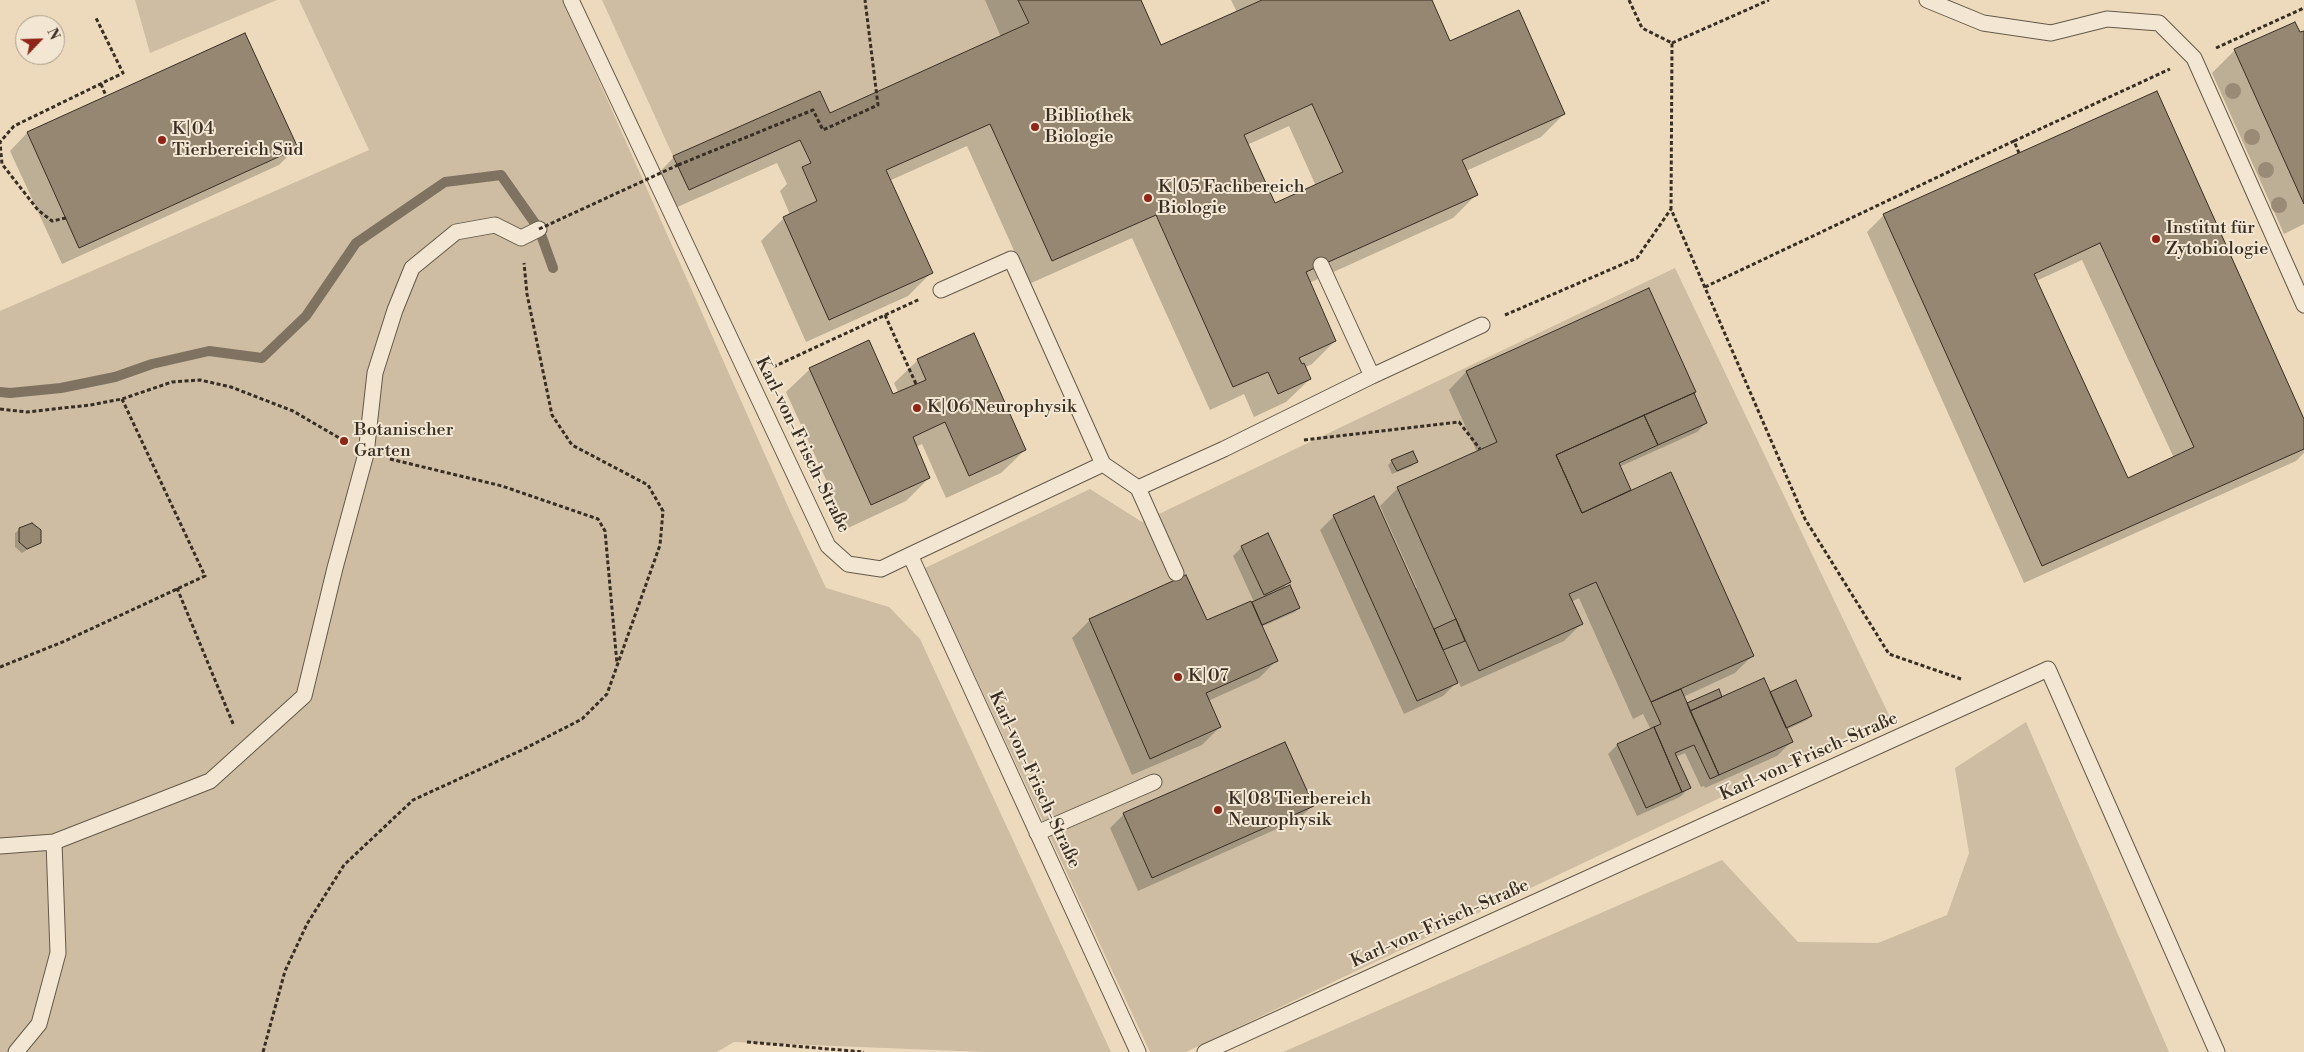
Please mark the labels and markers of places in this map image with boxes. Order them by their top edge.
place label: Bibliothek Biologie [1045,106,1131,148]
place label: K|04 Tierbereich Süd [172,119,303,162]
marker: Bibliothek Biologie [1029,121,1041,133]
marker: K|04 Tierbereich Süd [156,134,168,146]
place label: K|05 Fachbereich Biologie [1158,177,1304,220]
marker: K|05 Fachbereich Biologie [1142,192,1154,204]
place label: Institut für Zytobiologie [2166,218,2268,260]
marker: Institut für Zytobiologie [2150,233,2162,245]
place label: K|06 Neurophysik [927,397,1076,419]
marker: K|06 Neurophysik [911,402,923,414]
place label: Botanischer Garten [354,420,453,462]
marker: Botanischer Garten [338,435,350,447]
place label: K|07 [1188,666,1229,688]
marker: K|07 [1172,671,1184,683]
place label: K|08 Tierbereich Neurophysik [1228,789,1371,832]
marker: K|08 Tierbereich Neurophysik [1212,804,1224,816]

